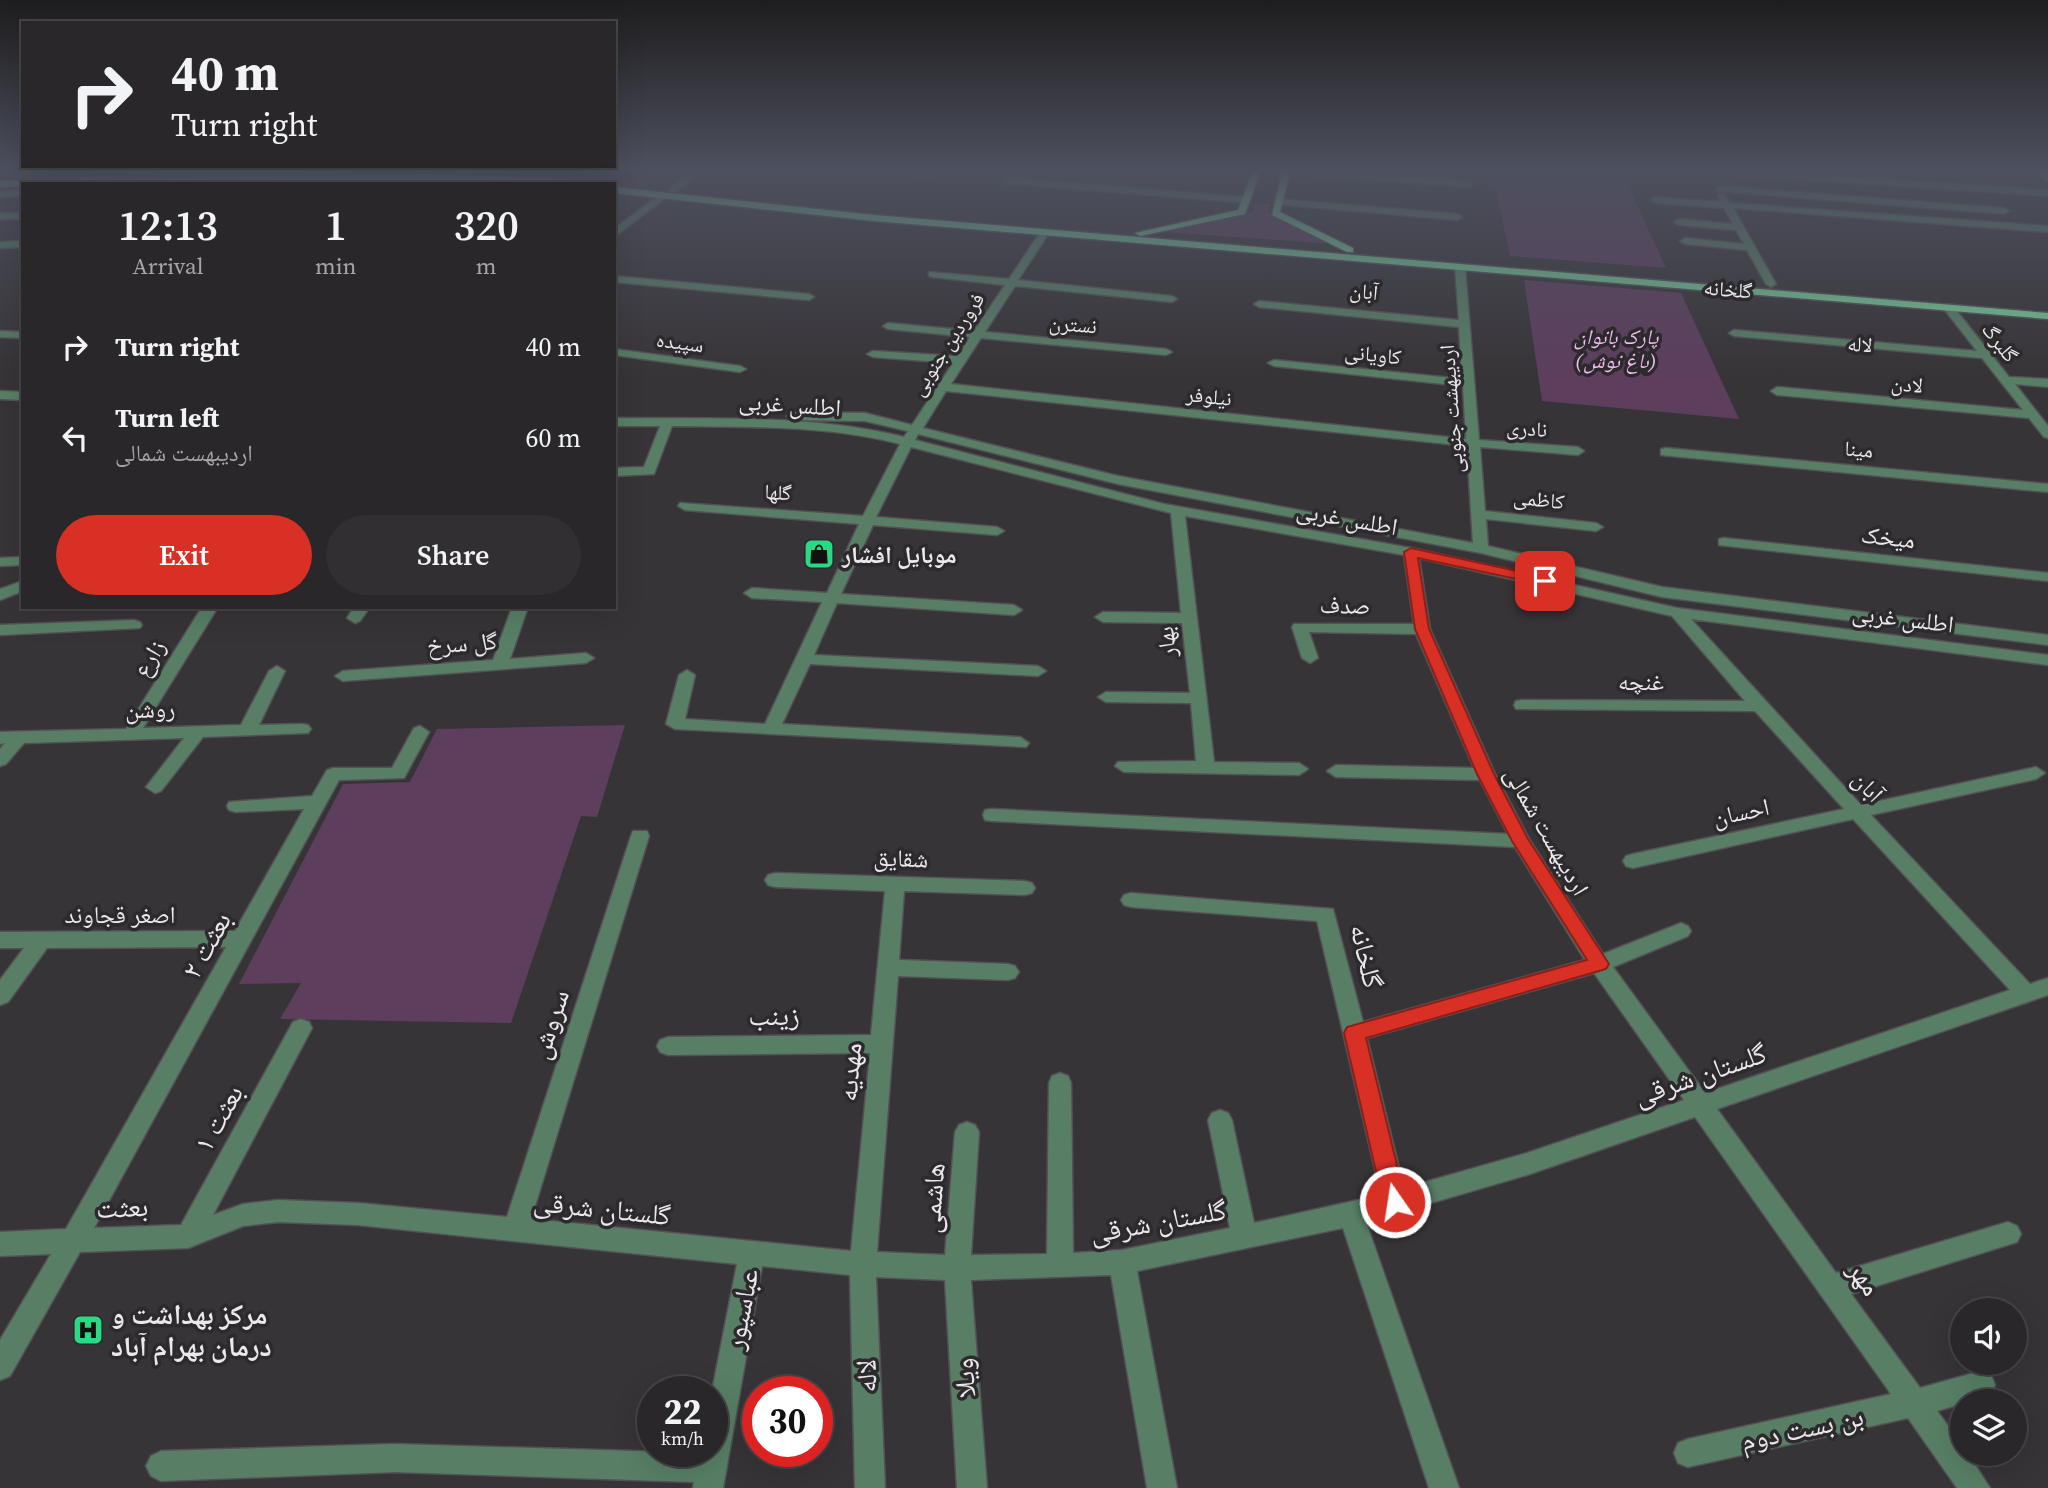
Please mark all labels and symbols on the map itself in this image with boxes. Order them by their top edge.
street label: گلخانه [1703,272,1754,306]
street label: آبان [1348,275,1380,307]
street label: فروردین جنوبی [903,287,991,401]
street label: نسترن [1048,307,1098,341]
street label: گلبرگ [1975,316,2025,368]
park label: پارک بانوان (باغ نوش) [1574,322,1659,375]
street label: سپیده [655,325,705,359]
street label: لاله [1846,328,1874,360]
street label: کاویانی [1343,337,1403,371]
street label: اردیبهشت جنوبی [1432,344,1470,474]
street label: لادن [1890,368,1924,400]
street label: نیلوفر [1184,379,1233,413]
street label: اطلس غربی [738,384,842,424]
street label: نادری [1506,412,1548,444]
street label: مینا [1843,433,1875,465]
street label: گلها [763,477,793,507]
street label: کاظمی [1512,482,1566,516]
street label: اطلس غربی [1294,493,1400,543]
street label: میخک [1859,518,1917,556]
shop icon: موبایل افشار [802,537,836,571]
place label: موبایل افشار [841,538,957,571]
pin [1515,551,1575,611]
street label: صدف [1319,588,1371,622]
street label: اطلس غربی [1850,595,1956,641]
street label: گل سرخ [426,624,498,662]
street label: بهار [1148,625,1184,660]
street label: زارع [125,633,173,683]
street label: غنچه [1618,665,1664,698]
street label: روشن [124,692,176,726]
street label: اردیبهست شمالی [1497,760,1597,902]
street label: آبان [1845,763,1892,810]
street label: احسان [1710,790,1772,834]
street label: شقایق [873,841,929,875]
street label: اصغر قجاوند [64,898,176,931]
street label: بعثت ۲ [172,905,240,985]
street label: گلخانه [1341,920,1393,992]
street label: سروش [520,984,578,1064]
street label: زینب [748,996,800,1034]
street label: گلستان شرقی [1629,1033,1772,1114]
street label: مهدیه [828,1041,870,1103]
street label: بعثت ۱ [184,1078,252,1158]
street label: هاشمی [911,1161,953,1235]
position arrow [1358,1165,1432,1239]
street label: گلستان شرقی [531,1182,673,1234]
street label: بعثت [95,1187,149,1227]
street label: گلستان شرقی [1087,1190,1230,1252]
street label: مهر [1839,1252,1891,1303]
street label: عباسپور [714,1265,767,1354]
place label: مرکز بهداشت و درمان بهرام آباد [111,1295,272,1366]
hospital icon: مرکز بهداشت و درمان بهرام آباد [71,1313,105,1347]
street label: ویلا [944,1357,984,1399]
street label: لاله [846,1359,886,1393]
speed limit sign: 30 [742,1376,833,1467]
street label: بن بست دوم [1737,1396,1867,1460]

